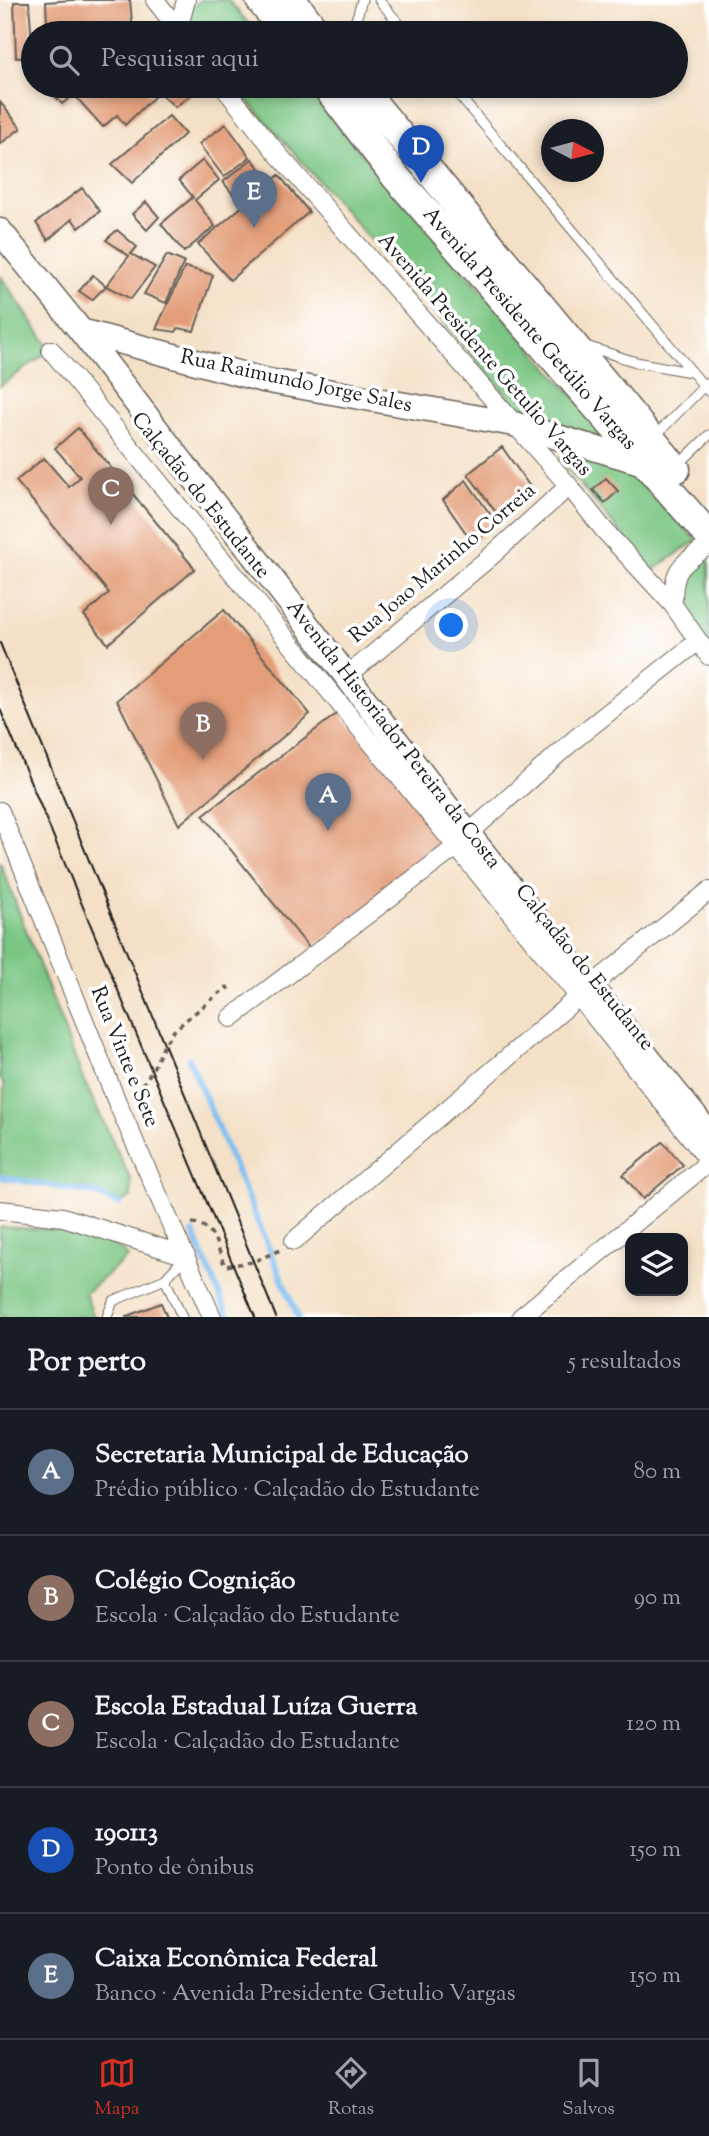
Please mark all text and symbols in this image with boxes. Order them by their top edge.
search box [21,21,688,98]
icon: search [45,41,83,79]
text: Pesquisar aqui [101,41,259,78]
north arrow [541,119,604,182]
pin: D [398,125,444,183]
pin: E [231,170,277,228]
street label: Avenida Presidente Getúlio Vargas [415,201,643,457]
street label: Avenida Presidente Getulio Vargas [370,227,598,483]
street label: Rua Raimundo Jorge Sales [177,343,415,421]
street label: Calçadão do Estudante [123,406,277,586]
pin: C [88,467,134,525]
street label: Rua Joao Marinho Correia [343,477,543,651]
street label: Avenida Historiador Pereira da Costa [280,596,506,874]
your location [434,608,468,642]
pin: B [180,702,226,760]
pin: A [305,773,351,831]
street label: Calçadão do Estudante [507,878,661,1058]
street label: Rua Vinte e Sete [82,982,166,1132]
map controls [625,1233,688,1296]
button: layers [625,1233,688,1296]
text: Por perto [28,1341,146,1384]
text: 5 resultados [568,1346,681,1379]
text: Secretaria Municipal de Educação [95,1437,469,1474]
text: A [42,1456,60,1489]
text: 80 m [633,1456,681,1489]
text: Prédio público · Calçadão do Estudante [95,1474,480,1507]
text: Colégio Cognição [95,1563,296,1600]
text: B [44,1582,58,1615]
text: 90 m [634,1582,681,1615]
text: Escola · Calçadão do Estudante [95,1600,400,1633]
text: Escola Estadual Luíza Guerra [95,1689,417,1726]
text: C [42,1708,60,1741]
text: 120 m [626,1708,681,1741]
text: Escola · Calçadão do Estudante [95,1726,400,1759]
text: 190113 [95,1815,158,1852]
text: D [42,1834,60,1867]
text: 150 m [629,1834,681,1867]
text: Ponto de ônibus [95,1852,254,1885]
text: Caixa Econômica Federal [95,1941,377,1978]
text: E [44,1960,58,1993]
text: 150 m [629,1960,681,1993]
text: Banco · Avenida Presidente Getulio Vargas [95,1978,516,2011]
tab: Mapa [94,2054,140,2123]
tab: Rotas [328,2054,374,2123]
tab: Salvos [562,2054,615,2123]

